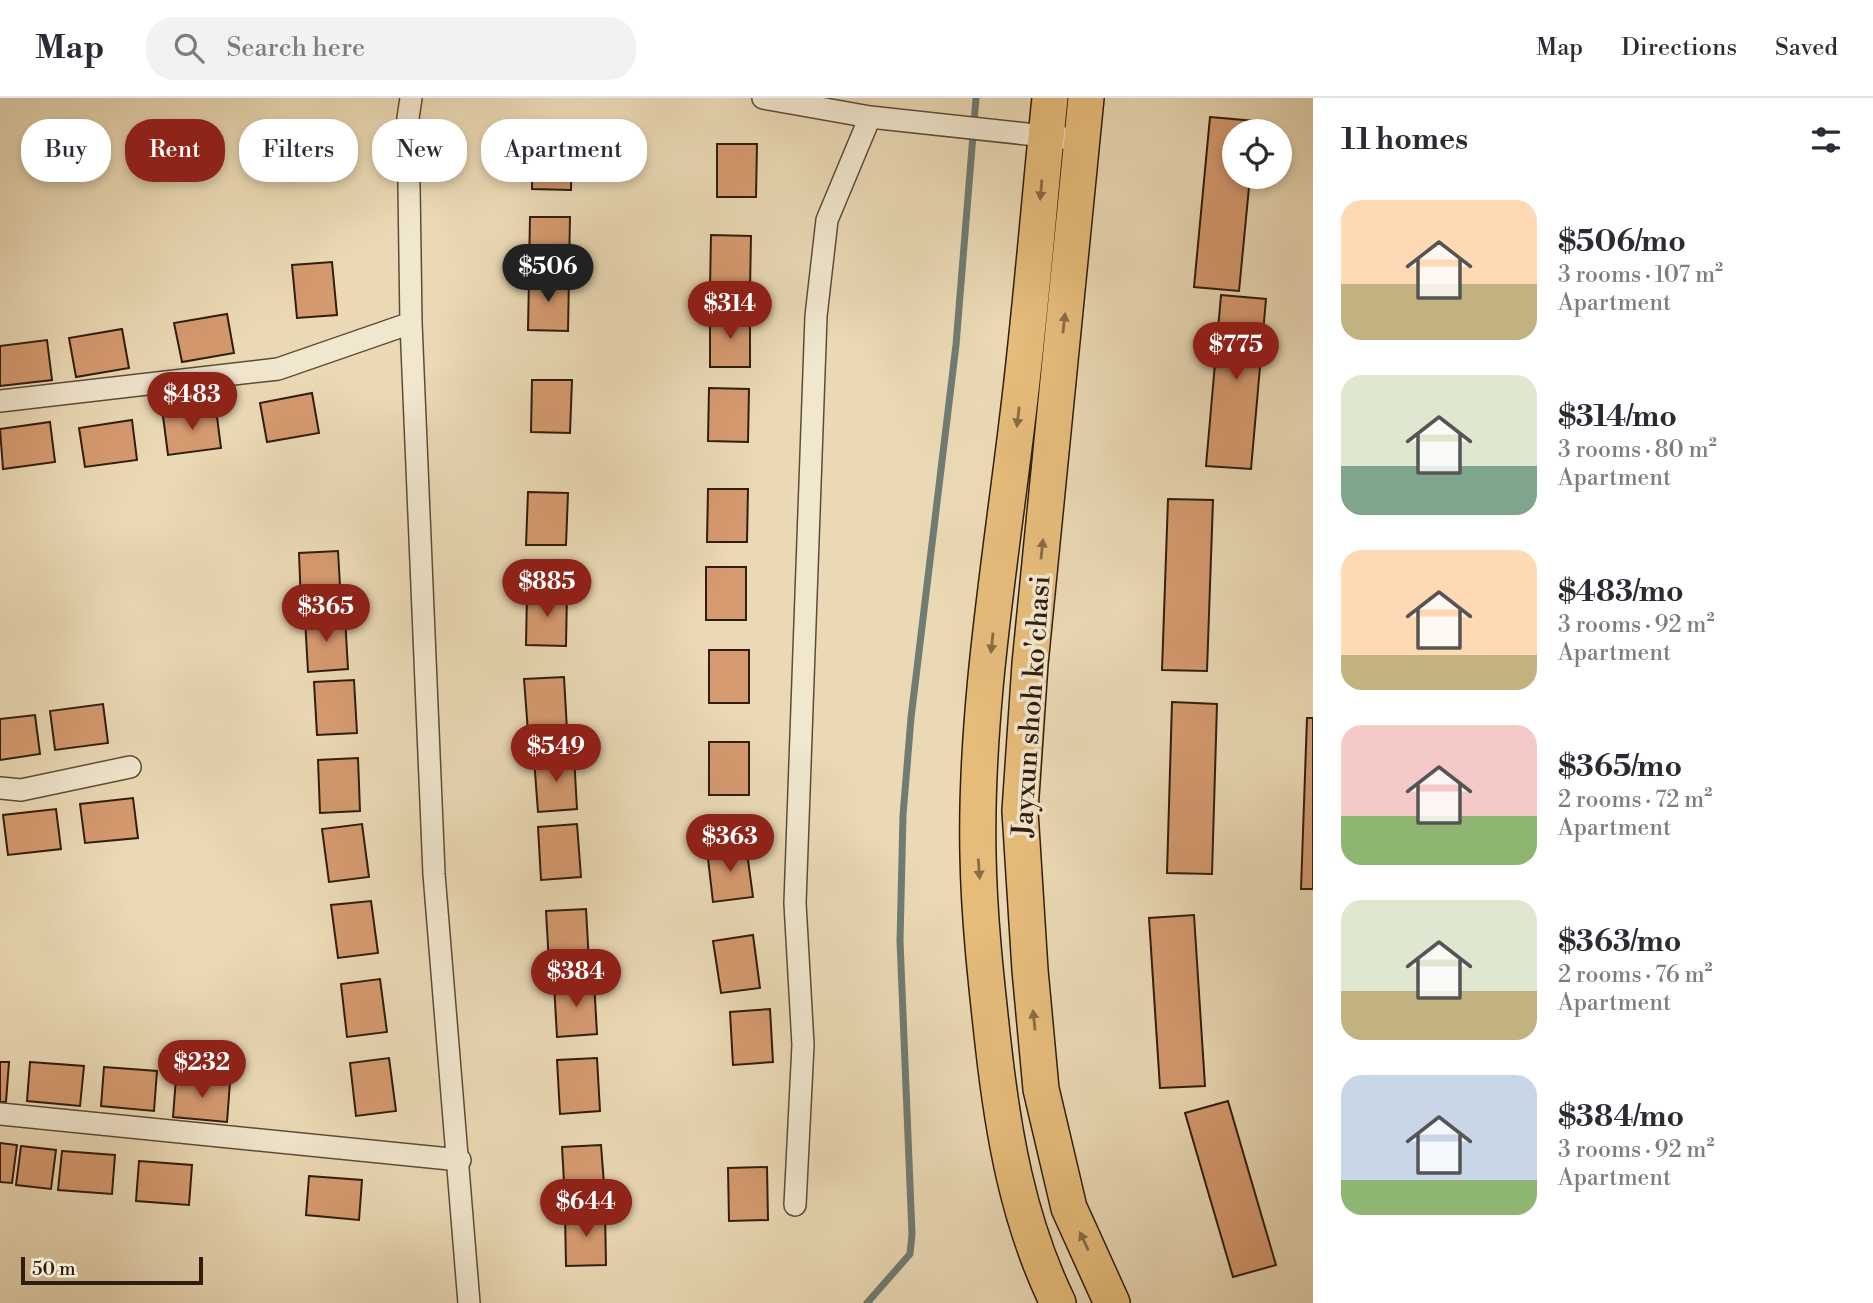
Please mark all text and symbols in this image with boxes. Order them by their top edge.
search box [146,17,636,80]
text: Map [35,28,104,69]
icon: search [170,29,208,67]
text: Search here [226,32,365,64]
text: Map [1536,33,1583,63]
text: Directions [1621,33,1737,63]
text: Saved [1775,33,1838,63]
chip: Buy [21,119,111,182]
chip: Rent [125,119,225,182]
chip: Filters [239,119,358,182]
chip: New [372,119,467,182]
chip: Apartment [481,119,647,182]
map controls [1222,119,1292,189]
button: locate [1222,119,1292,189]
text: 11 homes [1341,121,1468,159]
icon: filters [1807,121,1845,159]
one-way arrow [1035,180,1046,202]
text: $506/mo [1558,223,1686,261]
icon: home [1397,228,1481,312]
pin: $506 [507,244,589,304]
text: $506 [518,253,578,281]
text: 3 rooms · 107 m² [1558,261,1723,289]
pin: $314 [689,282,771,341]
text: Apartment [1558,289,1671,317]
text: $314 [704,290,756,318]
one-way arrow [1059,312,1070,334]
pin: $775 [1195,322,1277,382]
text: $775 [1209,331,1263,359]
pin: $483 [151,372,233,432]
text: $483 [163,381,221,409]
text: $314/mo [1558,398,1677,436]
icon: home [1397,403,1481,487]
one-way arrow [1012,406,1023,428]
text: 3 rooms · 80 m² [1558,436,1717,464]
text: Apartment [1558,464,1671,492]
one-way arrow [1037,538,1048,560]
pin: $885 [506,560,588,619]
text: $885 [518,568,576,596]
text: $483/mo [1558,573,1684,611]
street label: Jayxun shoh ko'chasi [1005,574,1059,839]
icon: home [1397,578,1481,662]
pin: $365 [285,584,367,644]
text: $365 [298,593,354,621]
text: 3 rooms · 92 m² [1558,611,1714,639]
one-way arrow [986,632,997,654]
text: Apartment [1558,639,1671,667]
pin: $549 [515,724,597,784]
text: $549 [527,733,585,761]
text: $365/mo [1558,748,1682,786]
icon: home [1397,753,1481,837]
text: 2 rooms · 72 m² [1558,786,1712,814]
pin: $363 [689,814,771,874]
text: Apartment [1558,814,1671,842]
text: $363 [702,823,758,851]
one-way arrow [973,859,984,881]
text: $363/mo [1558,923,1682,961]
icon: home [1397,928,1481,1012]
pin: $384 [535,950,617,1009]
text: $384 [547,958,605,986]
text: 2 rooms · 76 m² [1558,961,1713,989]
text: Apartment [1558,989,1671,1017]
one-way arrow [1029,1009,1040,1031]
pin: $232 [161,1040,243,1100]
text: $232 [174,1049,230,1077]
text: $384/mo [1558,1098,1684,1136]
icon: home [1397,1103,1481,1187]
text: 3 rooms · 92 m² [1558,1136,1714,1164]
text: Apartment [1558,1164,1671,1192]
pin: $644 [545,1180,627,1239]
text: $644 [556,1188,616,1216]
one-way arrow [1078,1231,1089,1251]
scale bar [21,1254,203,1286]
text: 50 m [32,1257,76,1281]

